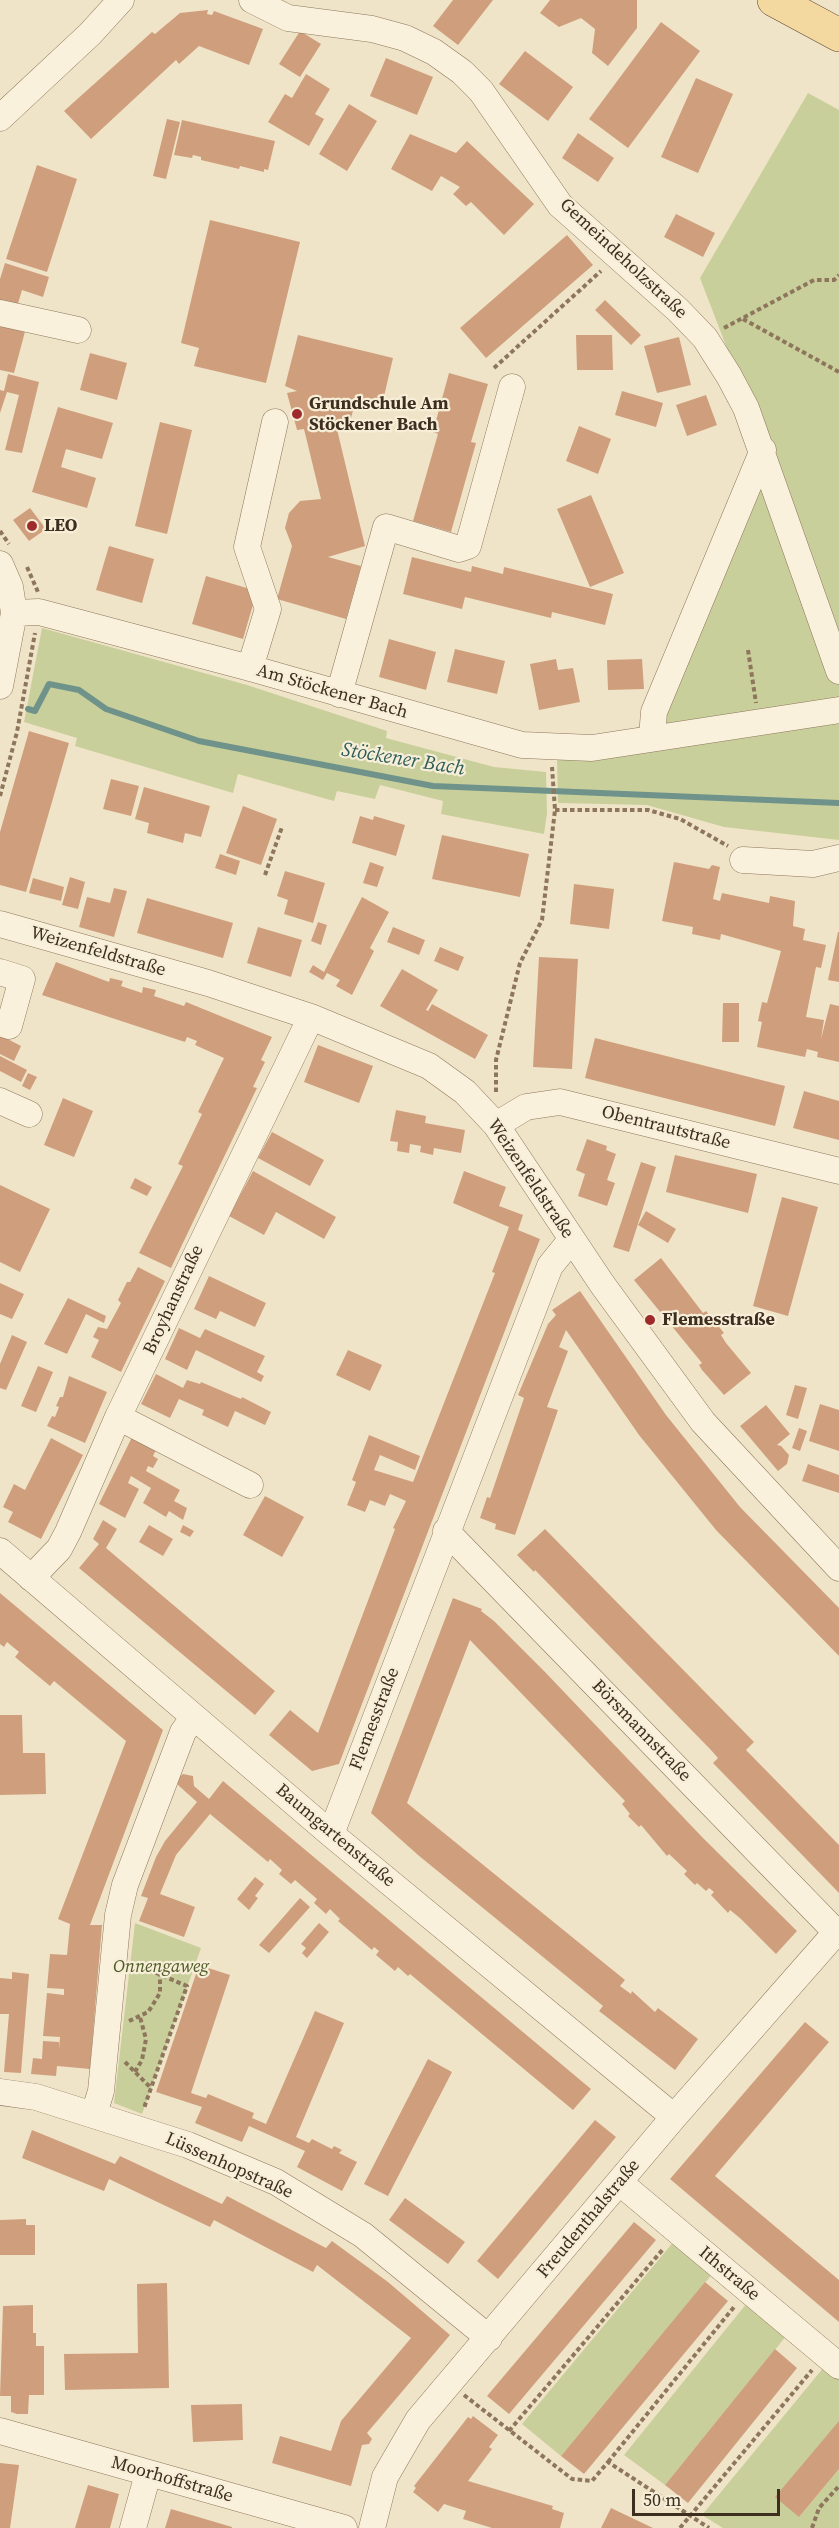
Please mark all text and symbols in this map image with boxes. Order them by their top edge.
street label: Gemeindeholzstraße [555,194,691,324]
place label: Grundschule Am Stöckener Bach [309,393,449,436]
marker: Grundschule Am Stöckener Bach [290,407,304,421]
place label: LEO [44,515,77,537]
marker: LEO [25,519,39,533]
street label: Am Stöckener Bach [254,660,410,724]
water label: Stöckener Bach [340,738,466,782]
street label: Weizenfeldstraße [28,922,168,982]
street label: Obentrautstraße [599,1102,733,1154]
street label: Weizenfeldstraße [482,1115,578,1243]
street label: Broyhanstraße [139,1242,209,1358]
place label: Flemesstraße [662,1309,775,1331]
marker: Flemesstraße [643,1313,657,1327]
street label: Flemesstraße [346,1665,404,1773]
street label: Börsmannstraße [587,1675,695,1787]
street label: Baumgartenstraße [271,1780,399,1892]
park label: Onnengaweg [113,1956,209,1978]
street label: Lüssenhopstraße [162,2128,296,2204]
street label: Freudenthalstraße [533,2155,645,2283]
street label: Ithstraße [694,2242,764,2306]
street label: Moorhoffstraße [109,2452,235,2508]
scale bar [635,2477,784,2515]
text: 50 m [643,2487,681,2512]

